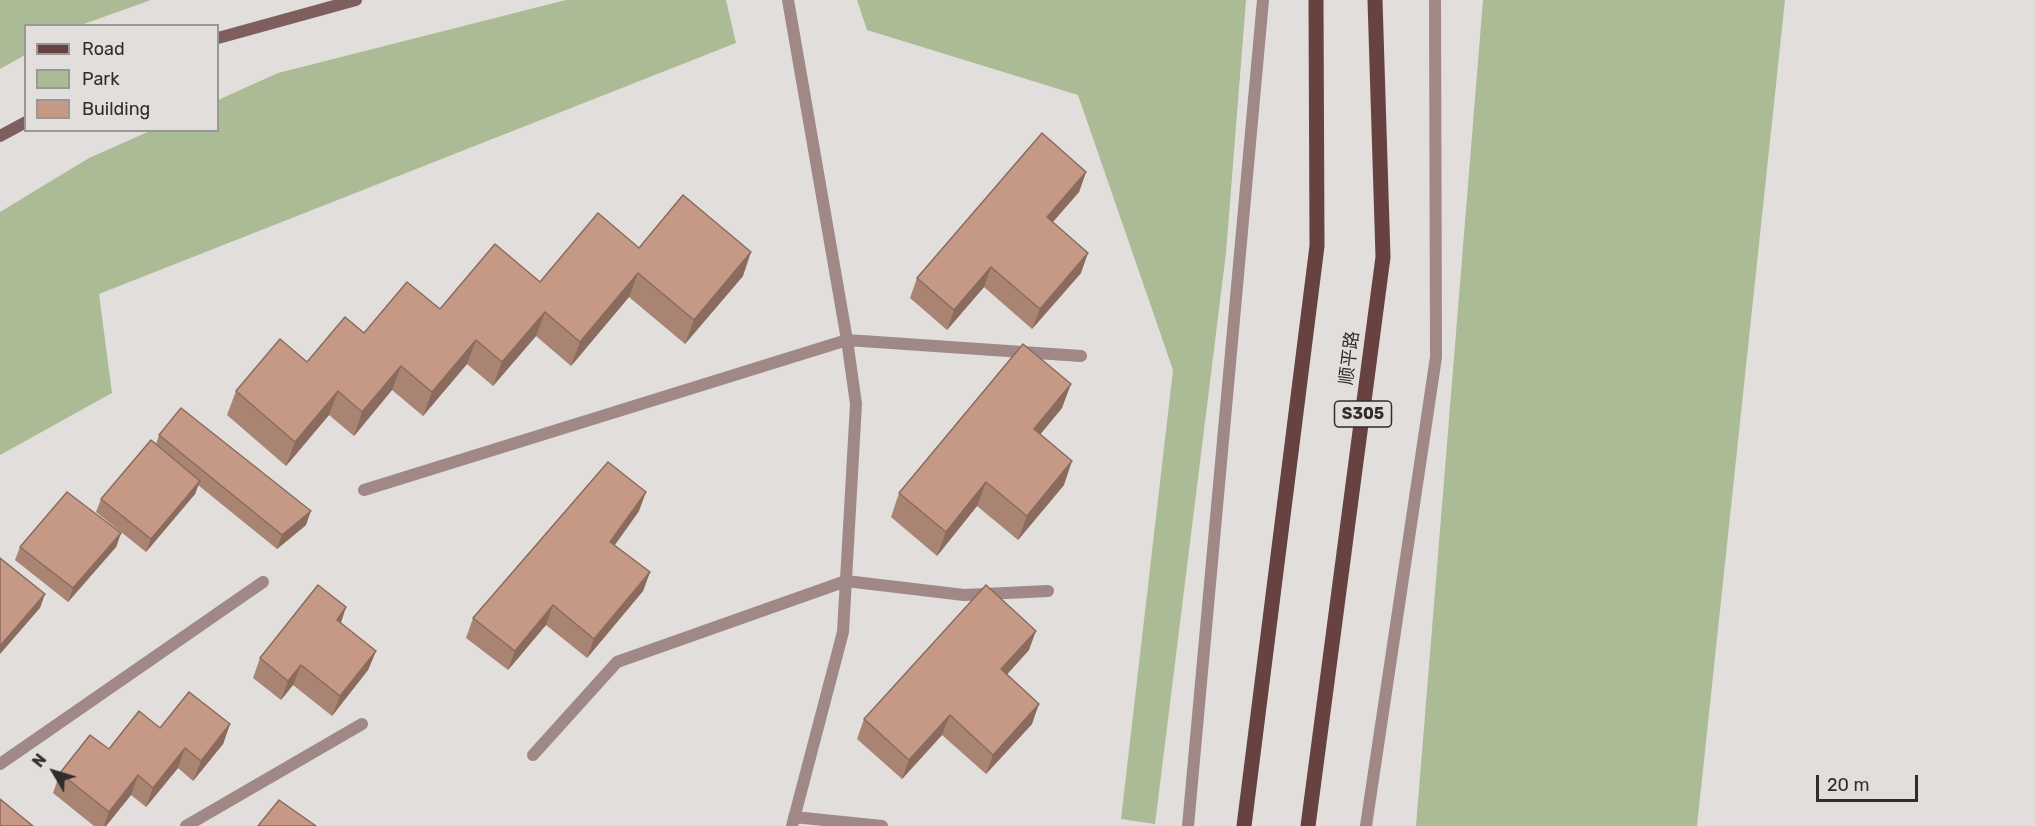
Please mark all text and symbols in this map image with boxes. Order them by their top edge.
legend [24,24,219,132]
text: Road [82,38,125,60]
text: Park [82,68,119,90]
text: Building [82,98,150,120]
street label: 顺平路 [1336,330,1364,386]
road number: S305 [1334,401,1392,427]
north arrow [24,742,84,802]
text: N [28,750,50,771]
scale bar [1819,763,1921,801]
text: 20 m [1827,774,1869,796]

